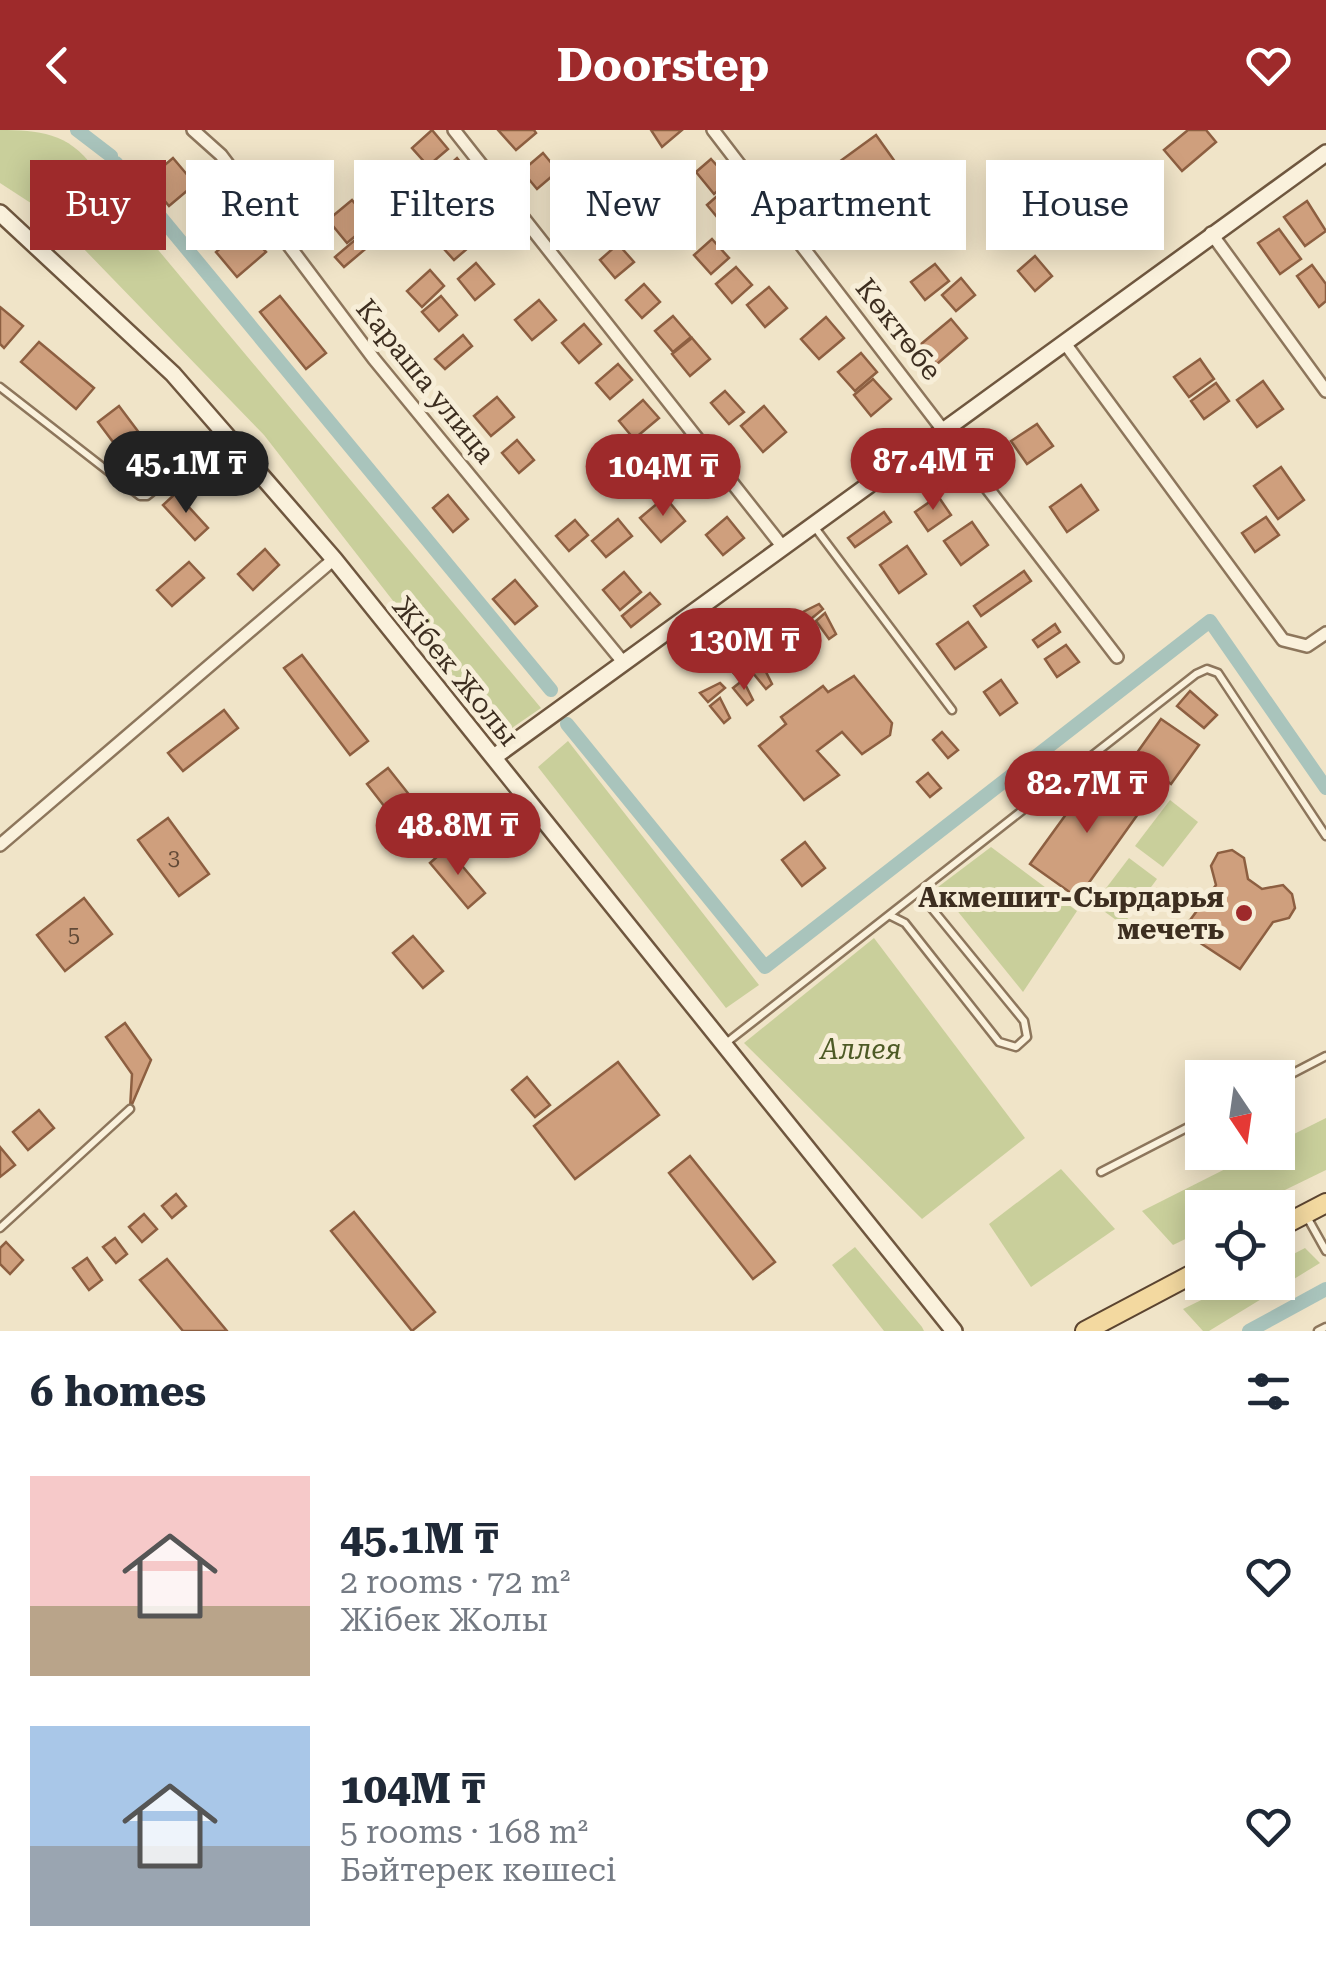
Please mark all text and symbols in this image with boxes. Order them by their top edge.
icon: back [30,38,85,93]
icon: heart [1241,38,1296,93]
text: Doorstep [557,39,769,92]
chip: Buy [30,160,166,250]
chip: Rent [186,160,334,250]
chip: Filters [354,160,530,250]
chip: New [550,160,696,250]
chip: Apartment [716,160,966,250]
chip: House [986,160,1164,250]
street label: Көктөбе [849,272,948,387]
street label: Караша улица [349,293,502,470]
pin: 87.4M ₸ [841,428,1025,513]
pin: 45.1M ₸ [94,431,278,516]
pin: 104M ₸ [582,434,744,519]
text: 87.4M ₸ [873,441,993,479]
text: 45.1M ₸ [126,444,246,482]
text: 104M ₸ [608,447,718,485]
street label: Жібек Жолы [386,590,526,752]
pin: 130M ₸ [663,608,825,693]
text: 130M ₸ [689,621,799,659]
pin: 82.7M ₸ [995,751,1179,836]
text: 82.7M ₸ [1027,764,1147,802]
pin: 48.8M ₸ [366,793,550,878]
text: 48.8M ₸ [398,806,518,844]
house number: 3 [168,845,180,870]
place label: Акмешит-Сырдарья мечеть [918,881,1225,946]
marker: Акмешит-Сырдарья мечеть [1233,902,1255,924]
house number: 5 [68,922,80,947]
park label: Аллея [818,1033,902,1066]
north arrow [1185,1060,1295,1170]
map controls [1185,1060,1295,1300]
button: locate [1185,1190,1295,1300]
icon: filters [1241,1364,1296,1419]
text: 6 homes [30,1367,206,1416]
text: 45.1M ₸ [340,1514,498,1563]
icon: home [110,1516,230,1636]
icon: heart [1241,1549,1296,1604]
text: 2 rooms · 72 m² [340,1563,570,1601]
text: Жібек Жолы [340,1601,548,1639]
text: 104M ₸ [340,1764,485,1813]
icon: home [110,1766,230,1886]
icon: heart [1241,1799,1296,1854]
text: 5 rooms · 168 m² [340,1813,588,1851]
text: Бәйтерек көшесі [340,1851,616,1889]

